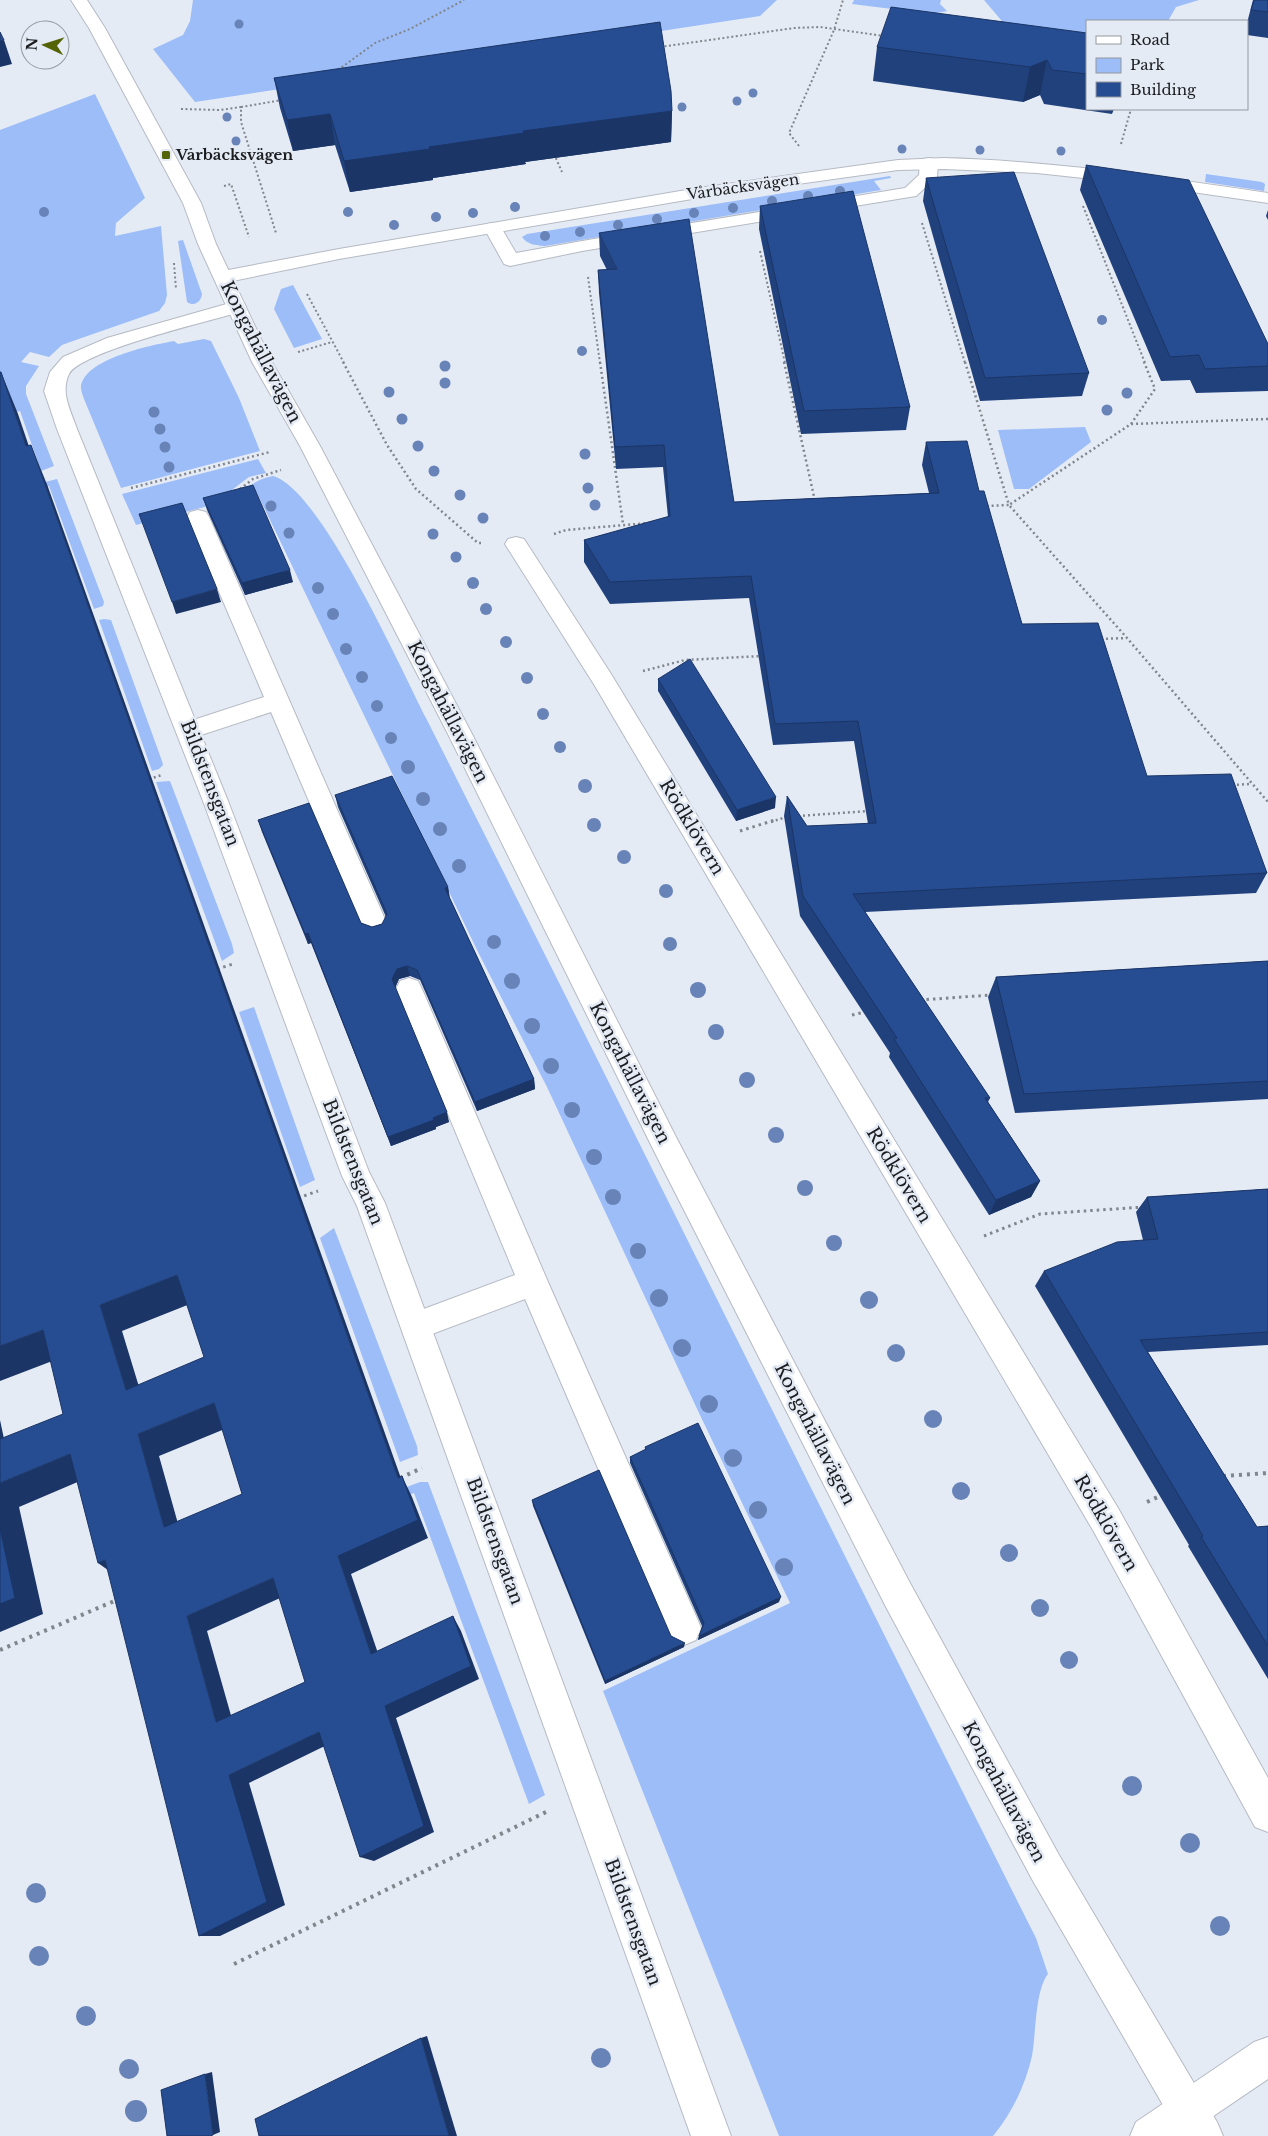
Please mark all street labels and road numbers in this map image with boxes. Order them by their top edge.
street label: Vårbäcksvägen [685,169,800,204]
street label: Kongahällavägen [216,277,306,427]
street label: Kongahällavägen [403,637,493,787]
street label: Bildstensgatan [176,717,244,849]
street label: Rödklövern [655,775,729,879]
street label: Kongahällavägen [585,998,675,1148]
street label: Bildstensgatan [318,1096,388,1228]
street label: Rödklövern [862,1123,936,1227]
street label: Kongahällavägen [770,1359,860,1509]
street label: Rödklövern [1069,1471,1143,1575]
street label: Bildstensgatan [462,1474,528,1608]
street label: Kongahällavägen [958,1718,1050,1866]
street label: Bildstensgatan [600,1855,666,1989]

